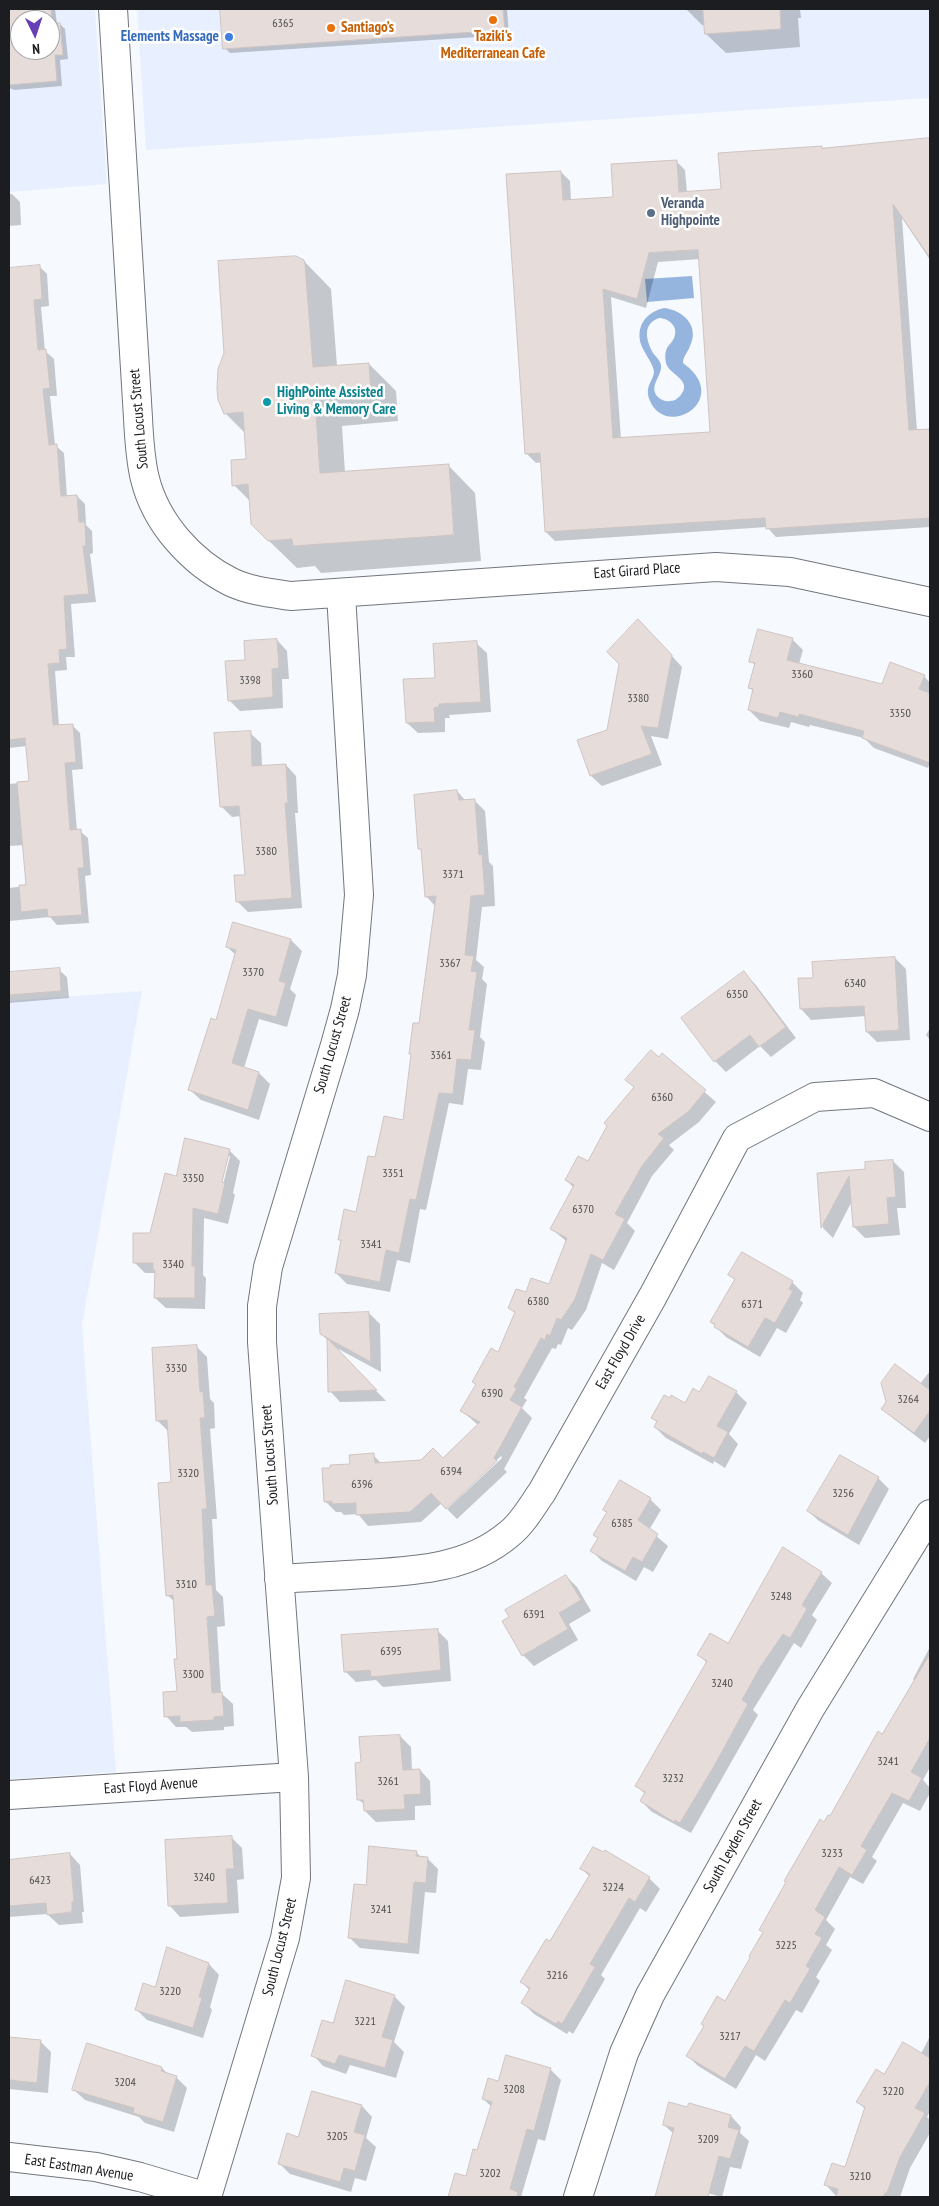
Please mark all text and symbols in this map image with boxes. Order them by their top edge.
north arrow [10,10,60,60]
marker: Taziki's Mediterranean Cafe [487,14,499,26]
house number: 6365 [272,17,294,31]
place label: Santiago’s [341,19,394,37]
marker: Santiago’s [325,22,337,34]
place label: Elements Massage [121,28,219,46]
place label: Taziki's Mediterranean Cafe [441,28,545,63]
marker: Elements Massage [223,31,235,43]
text: N [32,40,40,58]
place label: Veranda Highpointe [661,195,720,230]
marker: Veranda Highpointe [645,207,657,219]
street label: South Locust Street [126,368,152,470]
place label: HighPointe Assisted Living & Memory Care [277,384,396,419]
marker: HighPointe Assisted Living & Memory Care [261,396,273,408]
street label: East Girard Place [593,559,681,583]
house number: 3360 [791,668,813,682]
house number: 3398 [239,674,261,688]
house number: 3380 [627,692,649,706]
house number: 3350 [889,707,911,721]
house number: 3380 [255,845,277,859]
house number: 3371 [442,868,464,882]
house number: 3367 [439,957,461,971]
house number: 3370 [242,966,264,980]
house number: 6340 [844,977,866,991]
house number: 6350 [726,988,748,1002]
street label: South Locust Street [310,994,356,1096]
house number: 3361 [430,1049,452,1063]
house number: 6360 [651,1091,673,1105]
house number: 3351 [382,1167,404,1181]
house number: 3350 [182,1172,204,1186]
house number: 6370 [572,1203,594,1217]
house number: 3341 [360,1238,382,1252]
house number: 3340 [162,1258,184,1272]
house number: 6380 [527,1295,549,1309]
house number: 6371 [741,1298,763,1312]
street label: East Floyd Drive [592,1311,650,1393]
house number: 3330 [165,1362,187,1376]
house number: 6390 [481,1387,503,1401]
house number: 3264 [897,1393,919,1407]
street label: South Locust Street [258,1404,282,1506]
house number: 6394 [440,1465,462,1479]
house number: 3320 [177,1467,199,1481]
house number: 6396 [351,1478,373,1492]
house number: 3256 [832,1487,854,1501]
house number: 6385 [611,1517,633,1531]
house number: 3310 [175,1578,197,1592]
house number: 3248 [770,1590,792,1604]
house number: 6391 [523,1608,545,1622]
house number: 6395 [380,1645,402,1659]
house number: 3300 [182,1668,204,1682]
house number: 3240 [711,1677,733,1691]
house number: 3241 [877,1755,899,1769]
house number: 3232 [662,1772,684,1786]
street label: East Floyd Avenue [103,1774,199,1798]
house number: 3261 [377,1775,399,1789]
street label: South Leyden Street [700,1796,766,1896]
house number: 3233 [821,1847,843,1861]
house number: 3240 [193,1871,215,1885]
house number: 6423 [29,1874,51,1888]
house number: 3224 [602,1881,624,1895]
street label: South Locust Street [259,1896,301,1998]
house number: 3241 [370,1903,392,1917]
house number: 3225 [775,1939,797,1953]
house number: 3216 [546,1969,568,1983]
house number: 3220 [159,1985,181,1999]
house number: 3221 [354,2015,376,2029]
house number: 3217 [719,2030,741,2044]
house number: 3204 [114,2076,136,2090]
house number: 3208 [503,2083,525,2097]
house number: 3220 [882,2085,904,2099]
house number: 3205 [326,2130,348,2144]
house number: 3209 [697,2133,719,2147]
street label: East Eastman Avenue [23,2151,135,2185]
house number: 3202 [479,2167,501,2181]
house number: 3210 [849,2170,871,2184]

